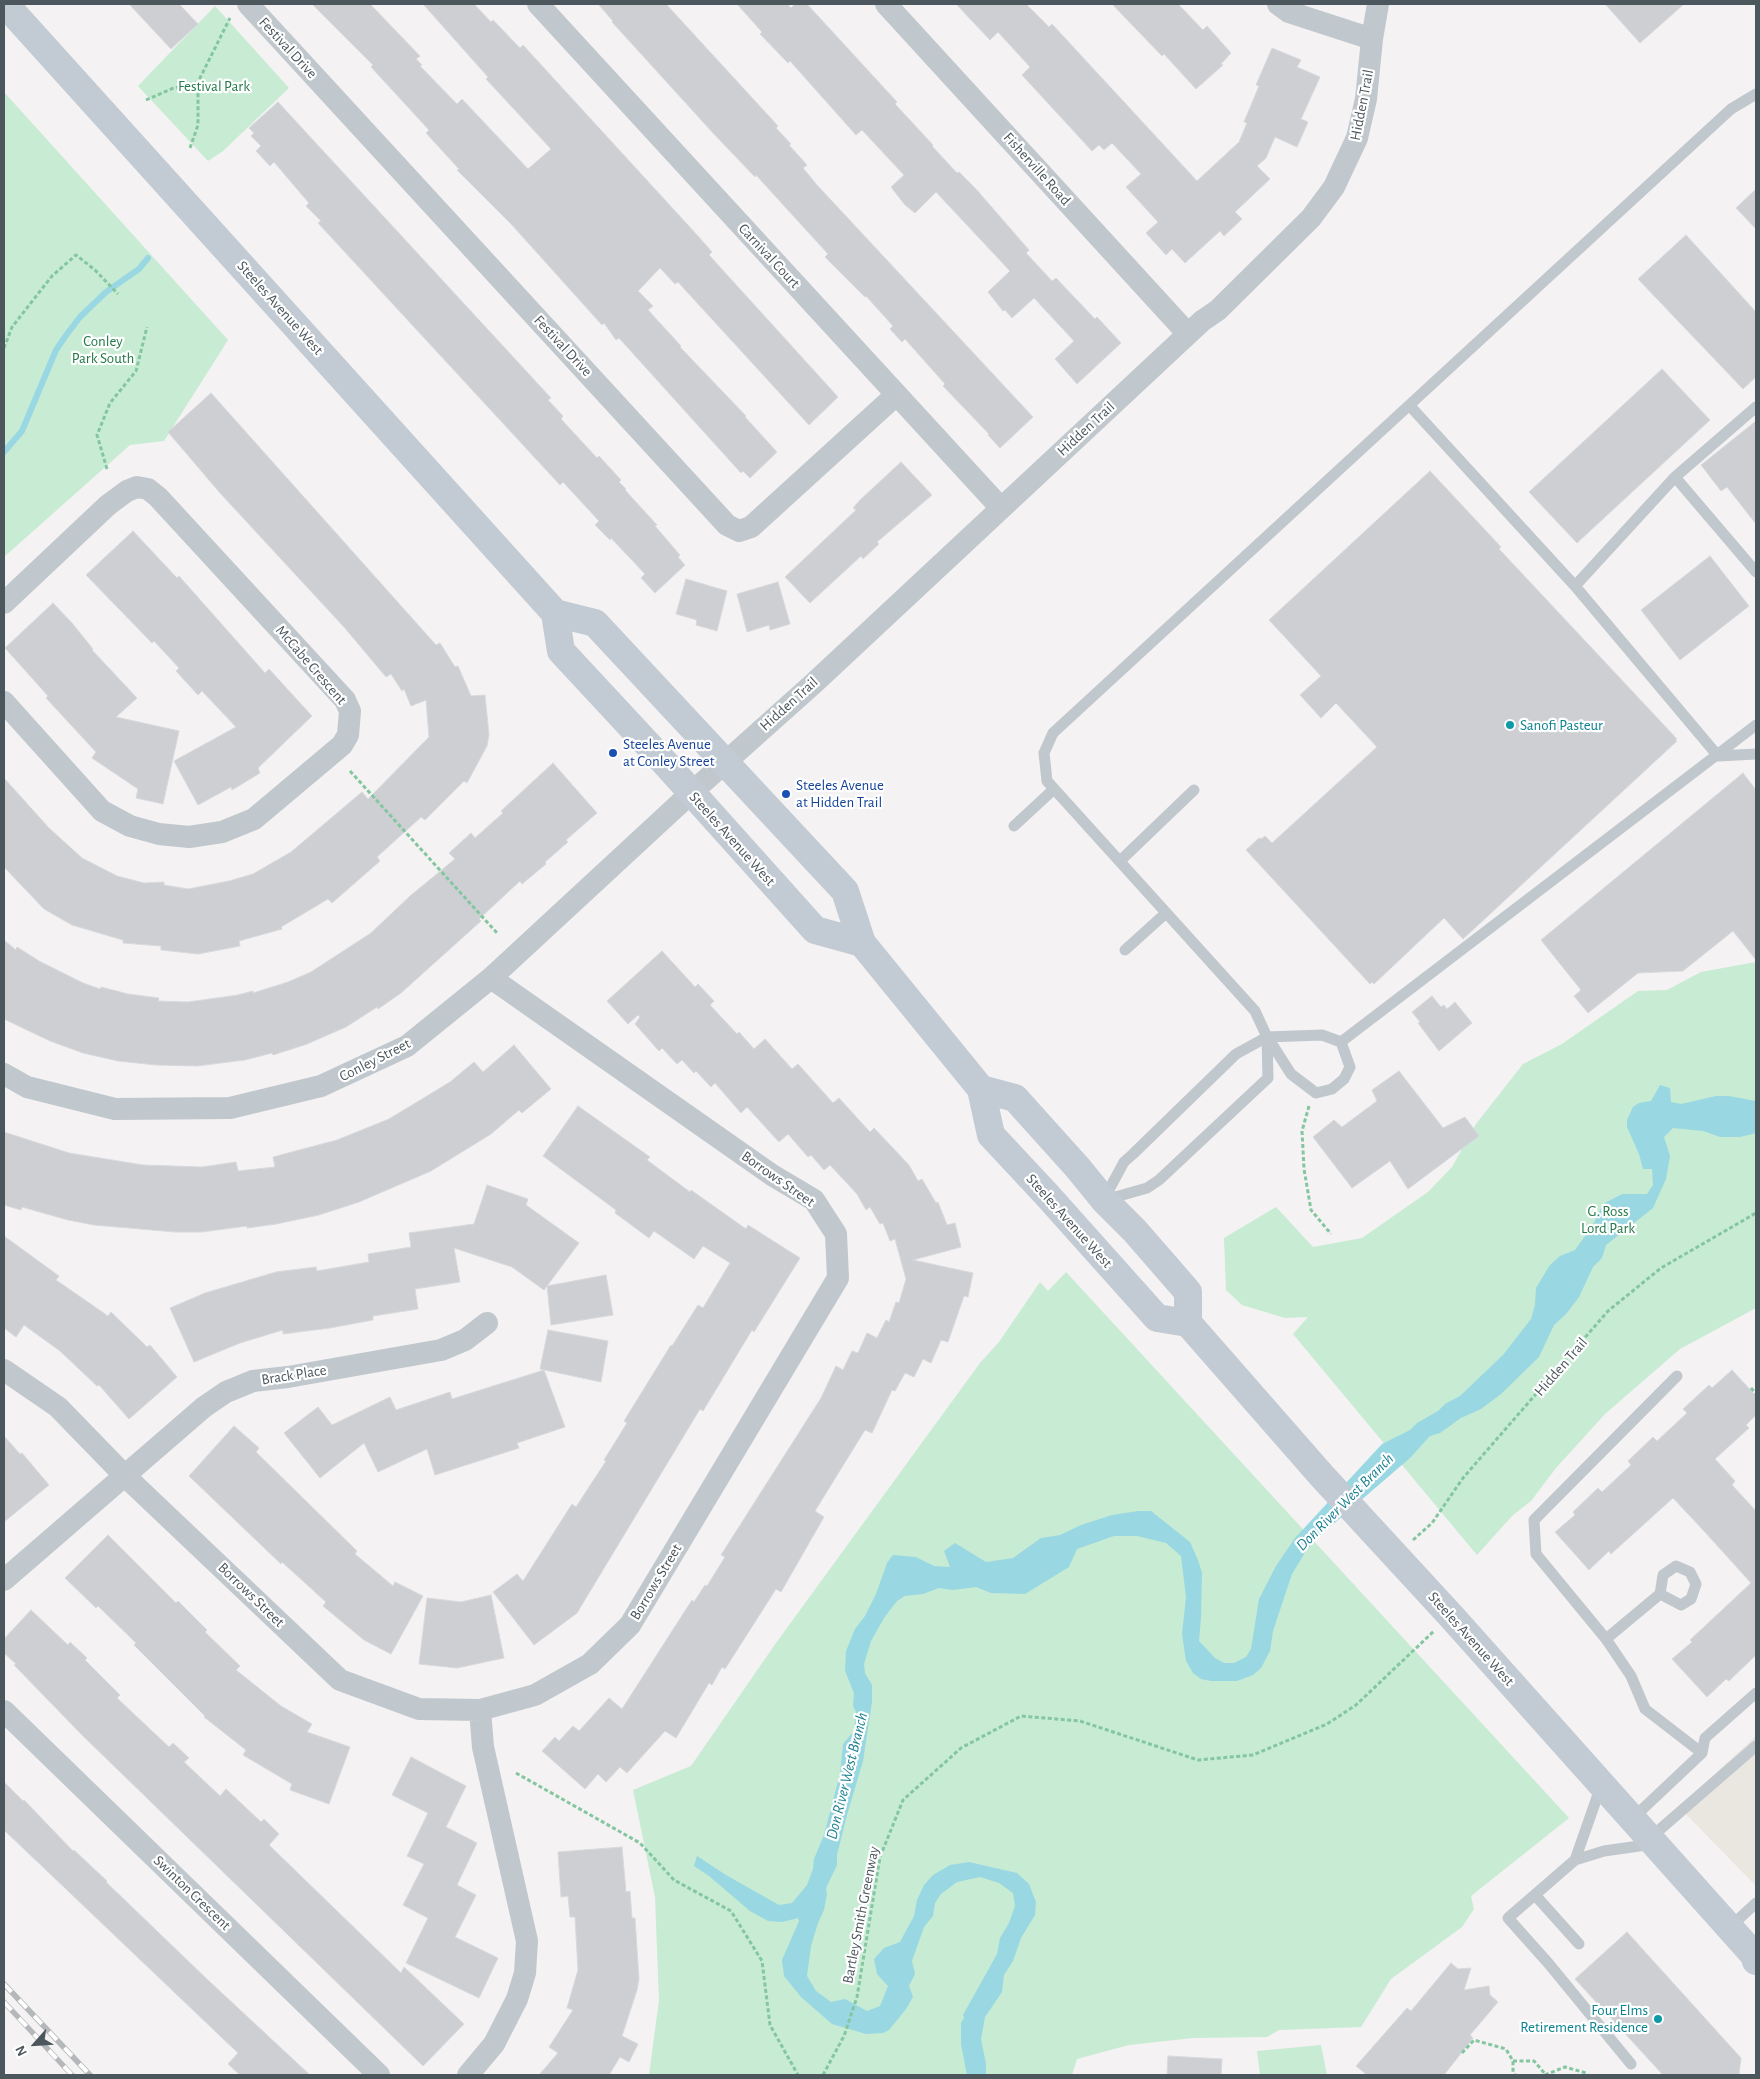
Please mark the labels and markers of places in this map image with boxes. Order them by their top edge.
place label: Sanofi Pasteur [1520,716,1603,734]
marker: Sanofi Pasteur [1504,719,1516,731]
place label: Steeles Avenue at Conley Street [623,735,714,770]
marker: Steeles Avenue at Conley Street [607,747,619,759]
place label: Steeles Avenue at Hidden Trail [796,776,884,811]
marker: Steeles Avenue at Hidden Trail [780,788,792,800]
place label: Four Elms Retirement Residence [1520,2001,1648,2036]
marker: Four Elms Retirement Residence [1652,2013,1664,2025]

